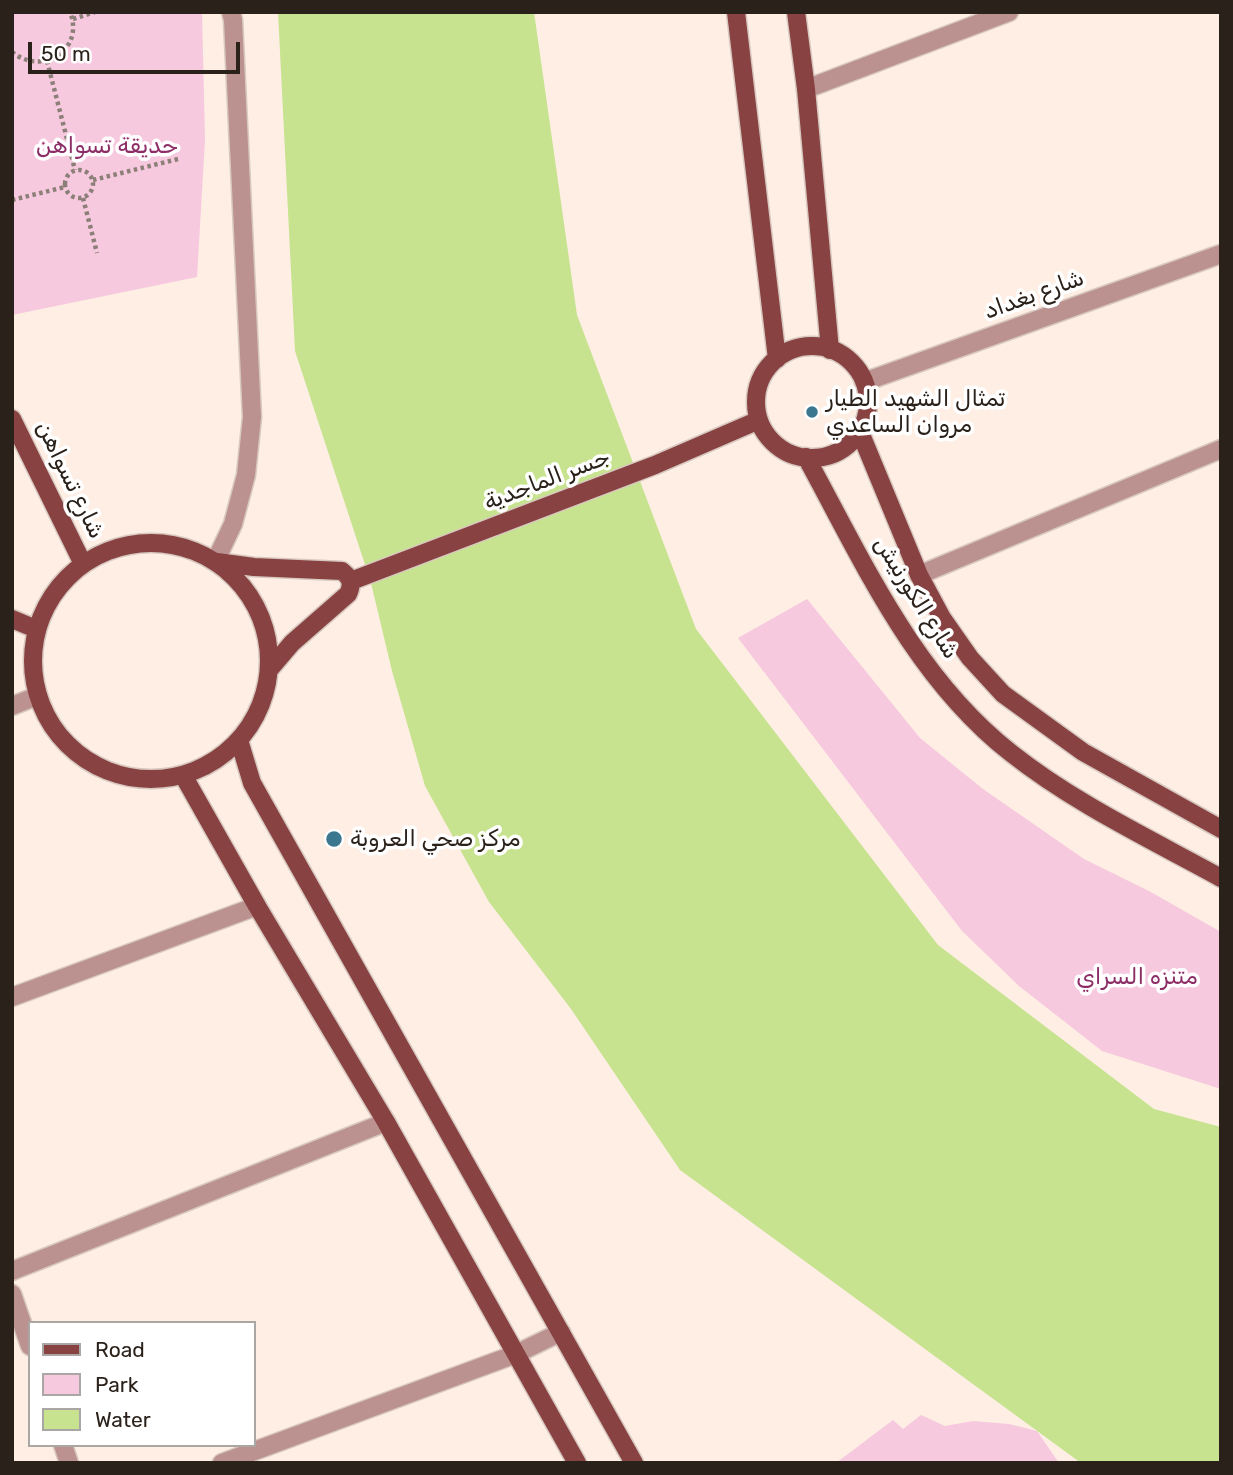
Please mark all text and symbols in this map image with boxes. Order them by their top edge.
scale bar [32,28,243,72]
text: 50 m [41,41,91,66]
park label: حديقة تسواهن [36,132,178,160]
street label: شارع بغداد [980,264,1088,326]
place label: تمثال الشهيد الطيار مروان الساعدي [826,385,1005,439]
marker: تمثال الشهيد الطيار مروان الساعدي [804,404,820,420]
street label: شارع تسواهن [30,417,110,543]
street label: جسر الماجدية [480,443,614,517]
street label: شارع الكورنيش [867,532,965,664]
place label: مركز صحي العروبة [350,825,521,853]
marker: مركز صحي العروبة [324,829,344,849]
park label: متنزه السراي [1076,963,1198,991]
legend [28,1321,256,1447]
text: Road [95,1337,145,1362]
text: Park [95,1372,139,1397]
text: Water [95,1407,151,1432]

